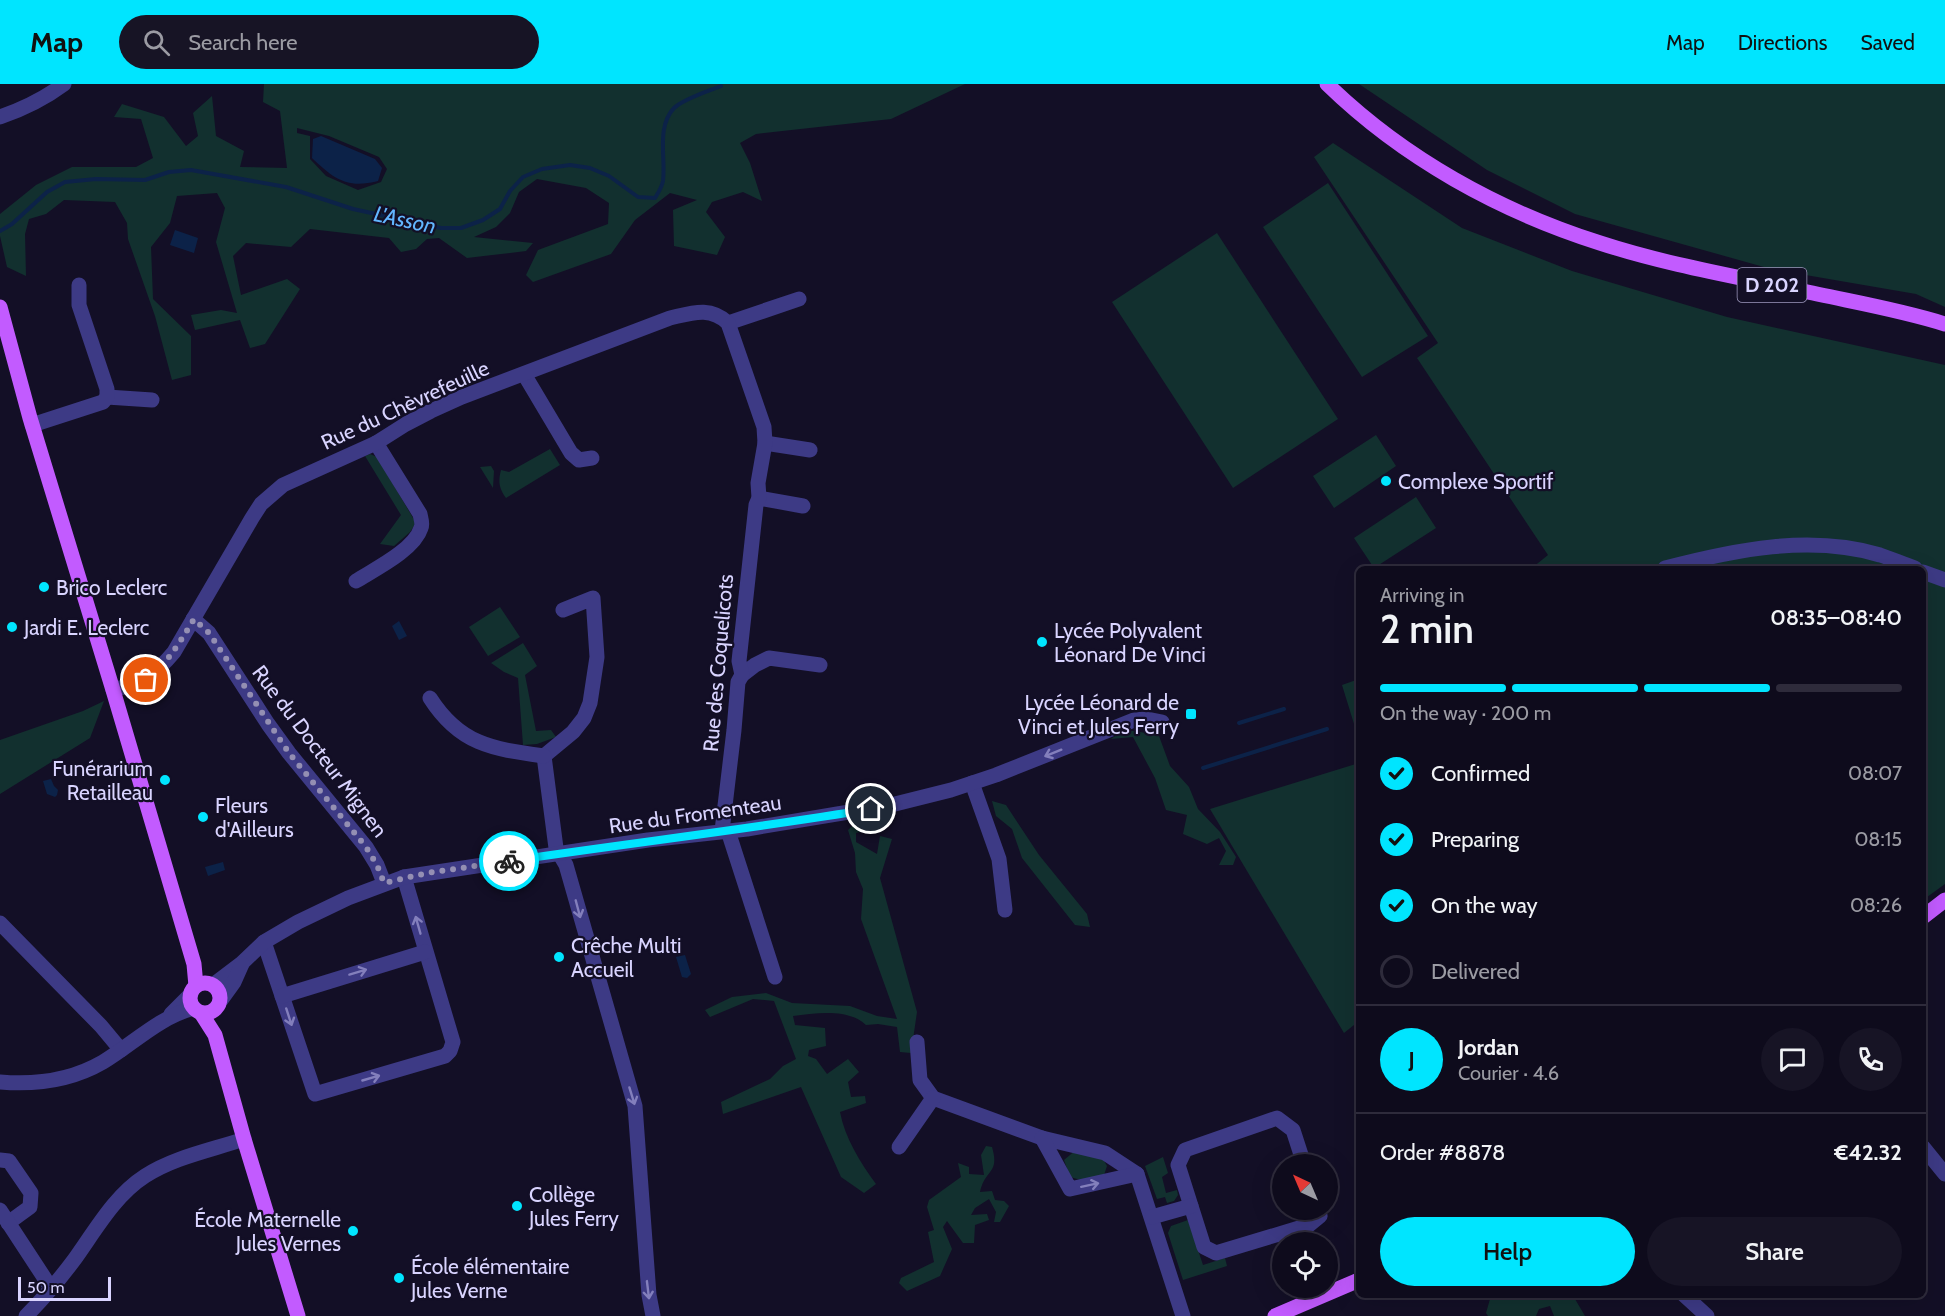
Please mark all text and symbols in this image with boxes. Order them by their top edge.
search box [119,15,539,69]
text: Map [30,25,83,59]
icon: search [140,26,173,59]
text: Search here [188,29,297,56]
text: Map [1666,30,1705,55]
text: Directions [1738,30,1827,55]
text: Saved [1860,30,1915,55]
water label: L'Asson [372,200,438,240]
road number: D 202 [1738,268,1806,302]
street label: Rue du Chèvrefeuille [317,355,493,455]
place label: Complexe Sportif [1398,469,1553,494]
marker: Complexe Sportif [1379,474,1393,488]
street label: Rue des Coquelicots [698,573,738,753]
place label: Brico Leclerc [56,575,167,600]
marker: Brico Leclerc [37,580,51,594]
text: Arriving in [1380,583,1464,607]
text: 08:35–08:40 [1770,604,1902,631]
text: 2 min [1380,605,1474,653]
place label: Jardi E. Leclerc [23,615,149,640]
place label: Lycée Polyvalent Léonard De Vinci [1054,618,1206,667]
marker: Jardi E. Leclerc [5,620,19,634]
marker: Lycée Polyvalent Léonard De Vinci [1035,635,1049,649]
pin [120,654,171,705]
street label: Rue du Docteur Mignen [247,660,393,842]
icon: bag [129,663,162,696]
place label: Lycée Léonard de Vinci et Jules Ferry [1018,690,1179,739]
text: On the way · 200 m [1380,701,1551,725]
marker: Lycée Léonard de Vinci et Jules Ferry [1184,707,1198,721]
one-way arrow [1044,748,1063,759]
place label: Funérarium Retailleau [52,756,153,805]
icon: check [1380,757,1413,790]
text: Confirmed [1431,760,1530,787]
text: 08:07 [1848,761,1902,785]
marker: Funérarium Retailleau [158,773,172,787]
pin [845,783,896,834]
street label: Rue du Fromenteau [607,790,783,838]
icon: home [854,792,887,825]
place label: Fleurs d'Ailleurs [215,793,294,842]
marker: Fleurs d'Ailleurs [196,810,210,824]
icon: check [1380,823,1413,856]
text: Preparing [1431,826,1519,853]
text: 08:15 [1854,827,1902,851]
courier [479,831,539,891]
icon: bike [493,845,526,878]
icon: check [1380,889,1413,922]
text: On the way [1431,892,1538,919]
text: 08:26 [1850,893,1902,917]
one-way arrow [573,899,584,918]
one-way arrow [412,915,423,934]
place label: Crêche Multi Accueil [571,933,681,982]
marker: Crêche Multi Accueil [552,950,566,964]
text: Delivered [1431,958,1520,985]
one-way arrow [348,966,367,977]
one-way arrow [285,1007,296,1026]
button: chat [1761,1028,1824,1091]
button: phone [1839,1028,1902,1091]
text: Jordan [1458,1034,1519,1061]
text: J [1408,1046,1415,1073]
text: Courier · 4.6 [1458,1061,1559,1085]
one-way arrow [361,1072,380,1083]
one-way arrow [627,1086,638,1105]
text: Order #8878 [1380,1139,1505,1166]
text: €42.32 [1834,1139,1902,1166]
north arrow [1272,1154,1338,1220]
map controls [1272,1154,1338,1298]
one-way arrow [1081,1178,1100,1190]
place label: Collège Jules Ferry [528,1182,619,1231]
marker: Collège Jules Ferry [510,1199,524,1213]
place label: École Maternelle Jules Vernes [194,1207,341,1256]
button: Help [1380,1217,1635,1286]
button: Share [1647,1217,1902,1286]
marker: École Maternelle Jules Vernes [346,1224,360,1238]
button: locate [1272,1232,1338,1298]
place label: École élémentaire Jules Verne [410,1254,570,1303]
marker: École élémentaire Jules Verne [392,1271,406,1285]
scale bar [18,1274,111,1302]
text: 50 m [27,1278,64,1297]
one-way arrow [643,1280,654,1300]

